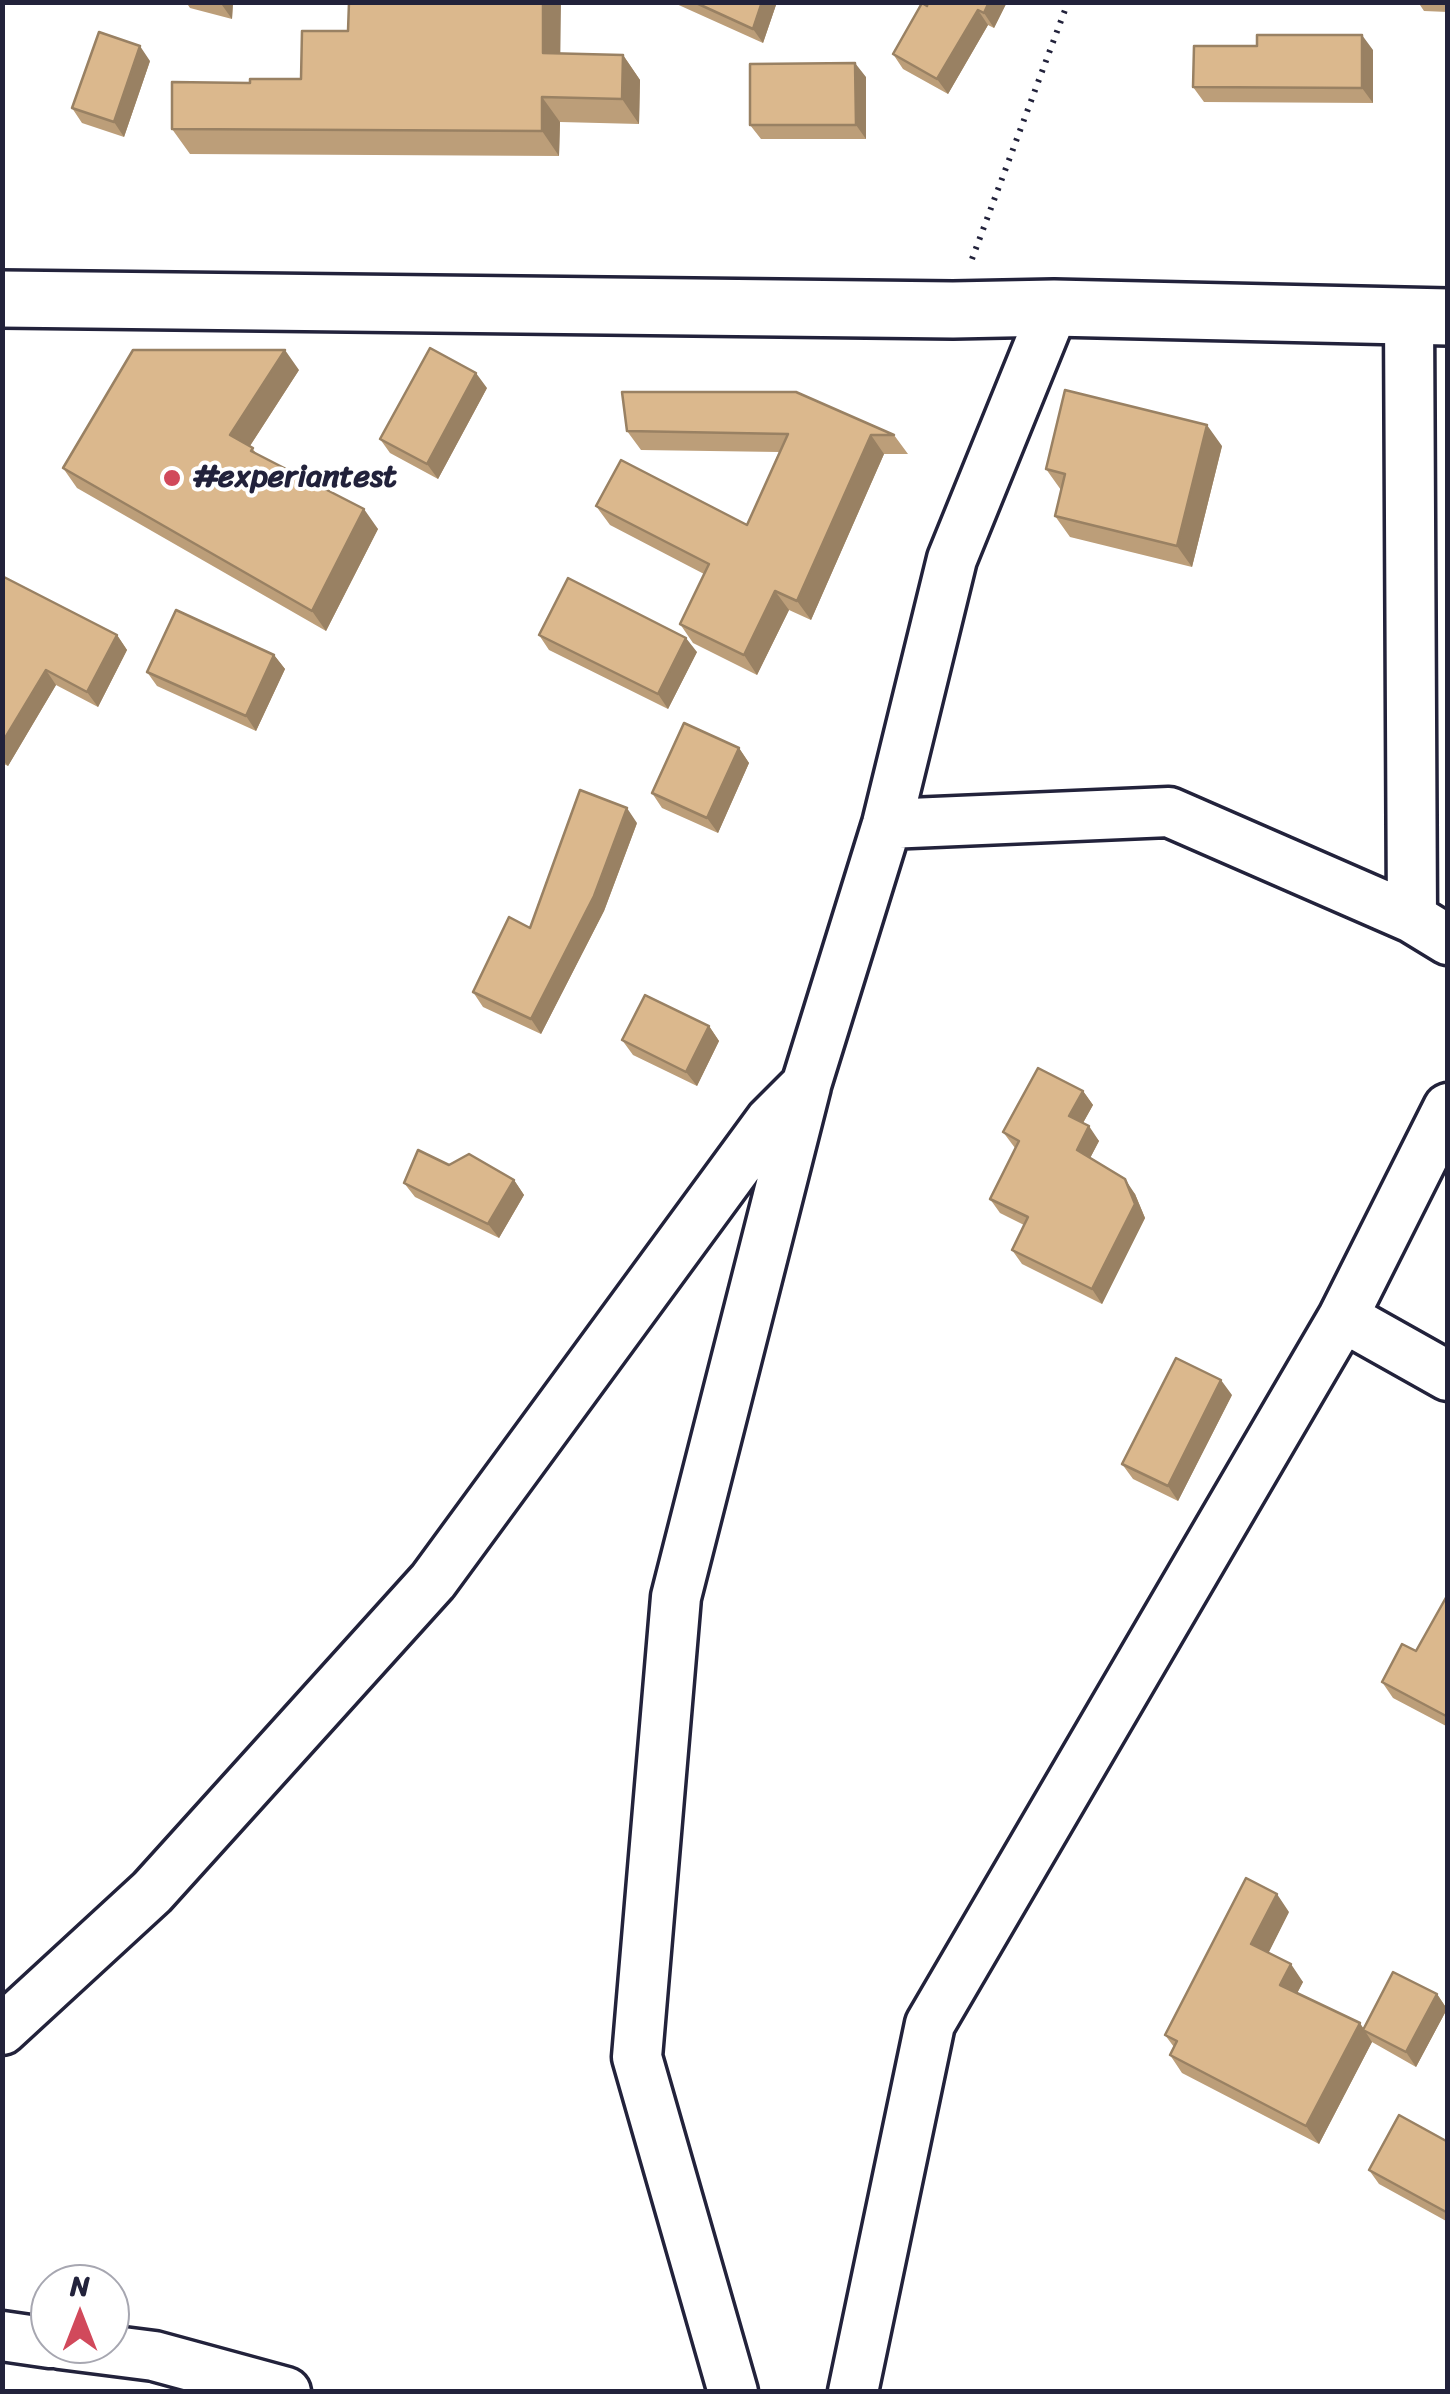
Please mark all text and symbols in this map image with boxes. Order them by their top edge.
place label: #experiantest [192,459,397,497]
marker: #experiantest [161,467,183,489]
text: N [70,2261,90,2310]
north arrow [30,2264,130,2364]

